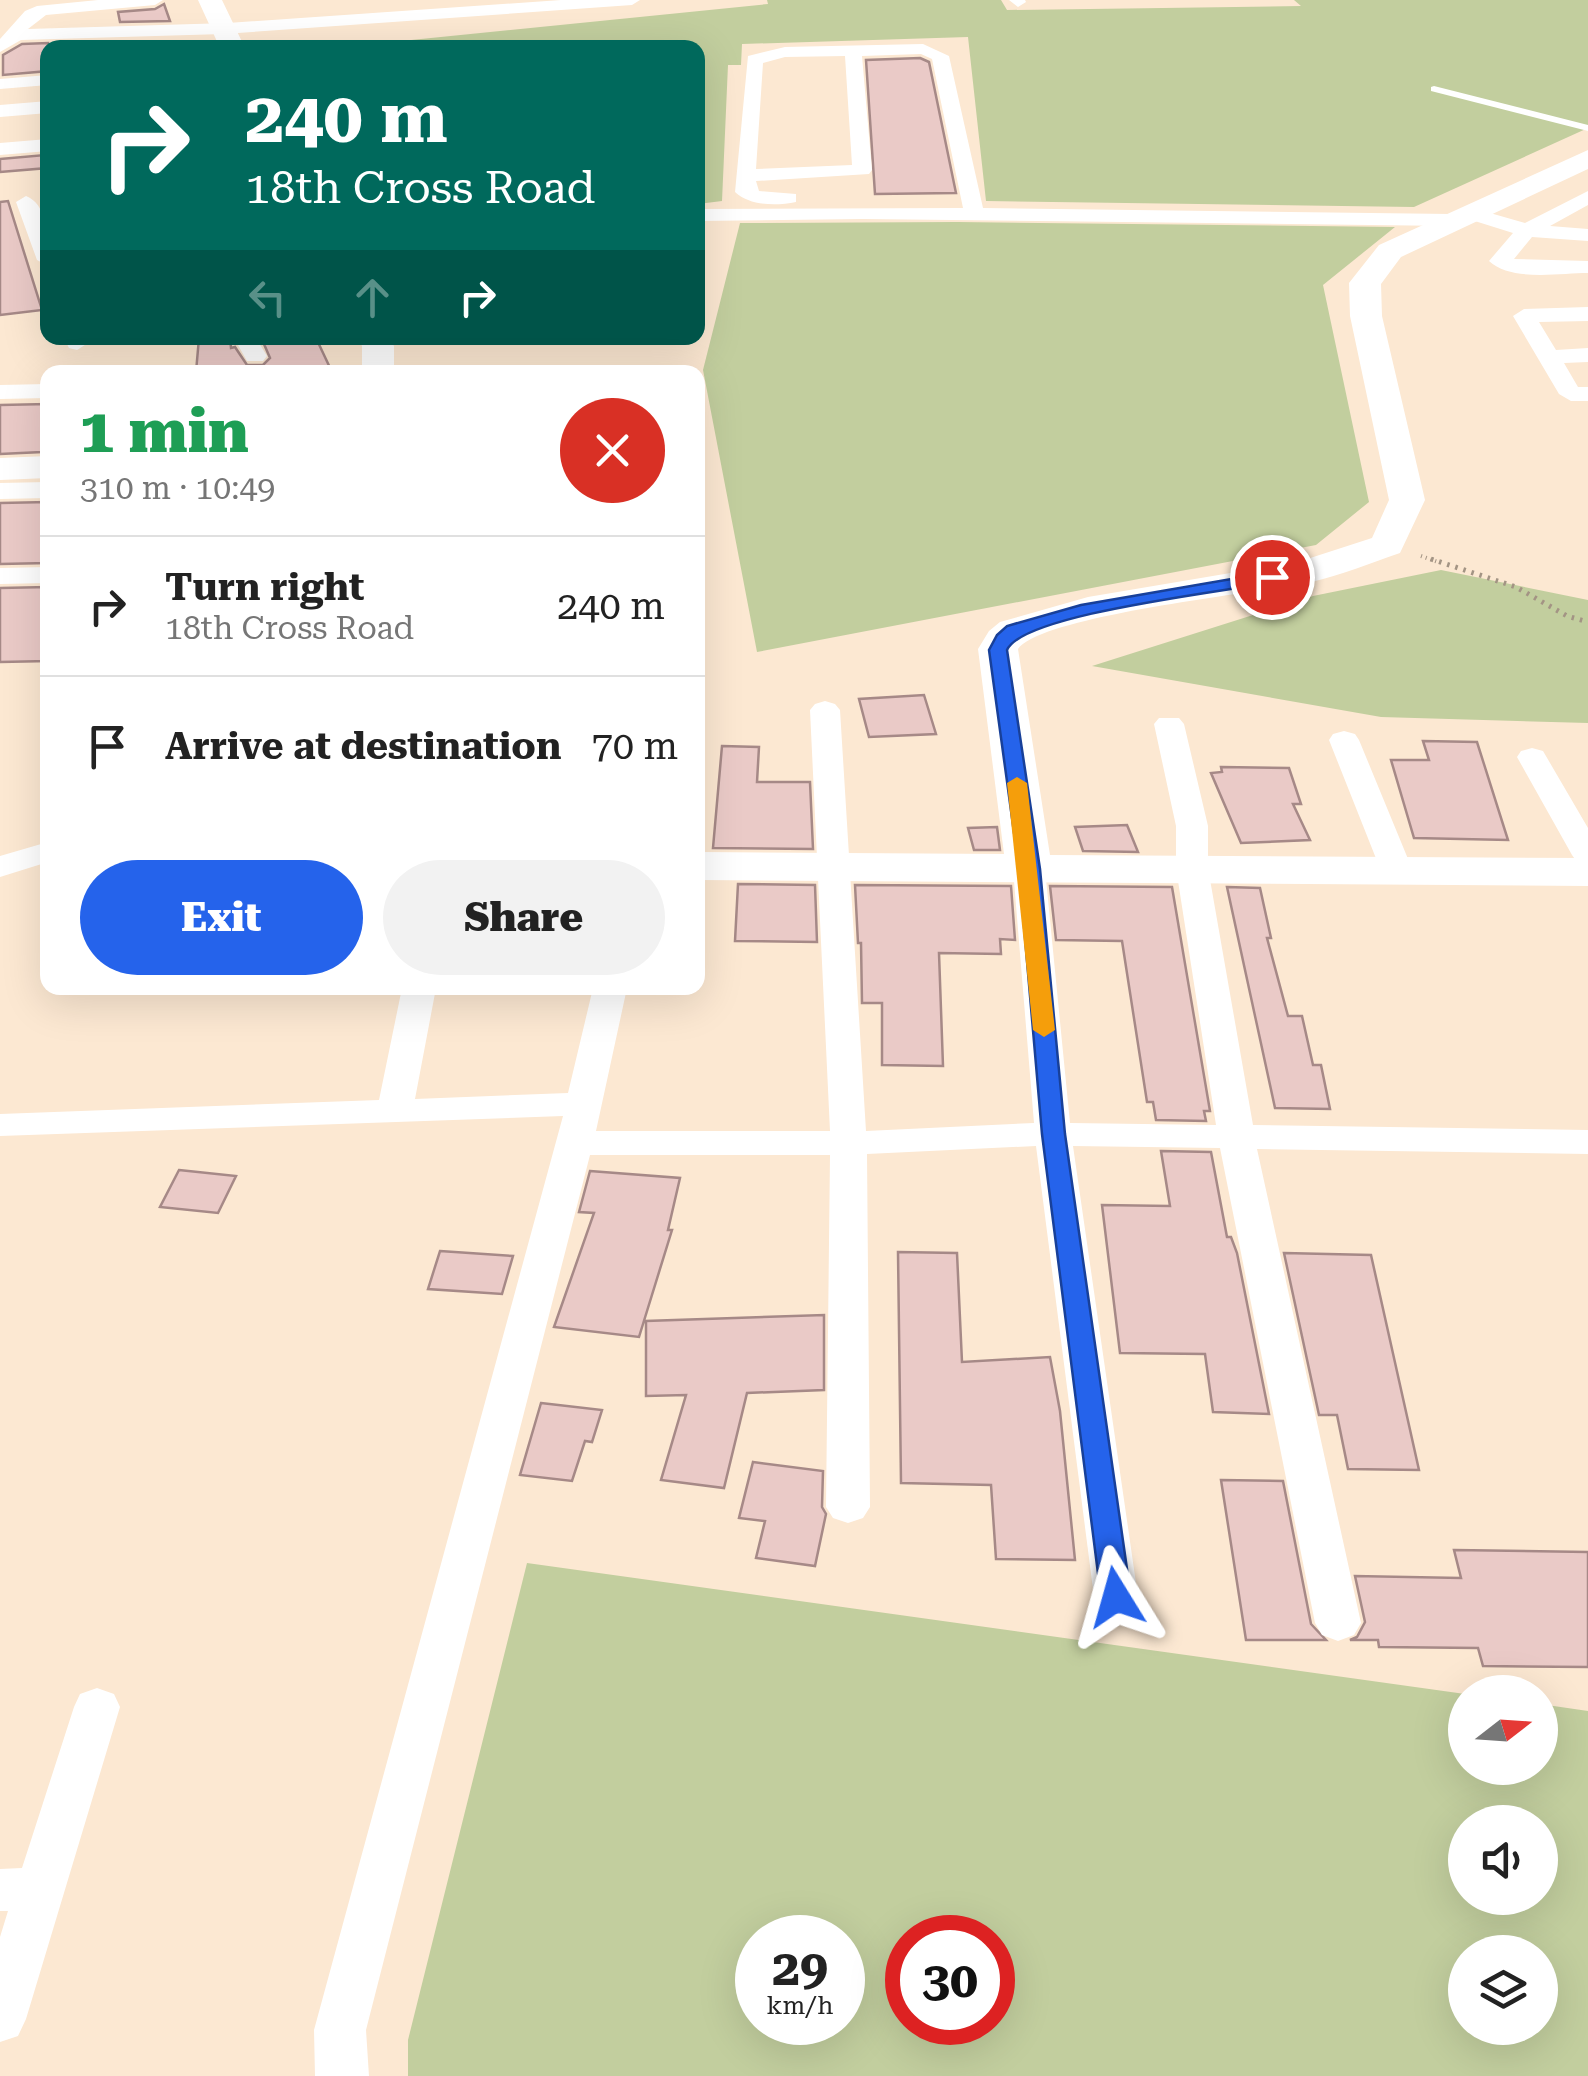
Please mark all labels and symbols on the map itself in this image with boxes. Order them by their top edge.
pin [1230,535,1315,620]
position arrow [1064,1545,1168,1649]
north arrow [1448,1675,1558,1785]
speed limit sign: 30 [885,1915,1015,2045]

